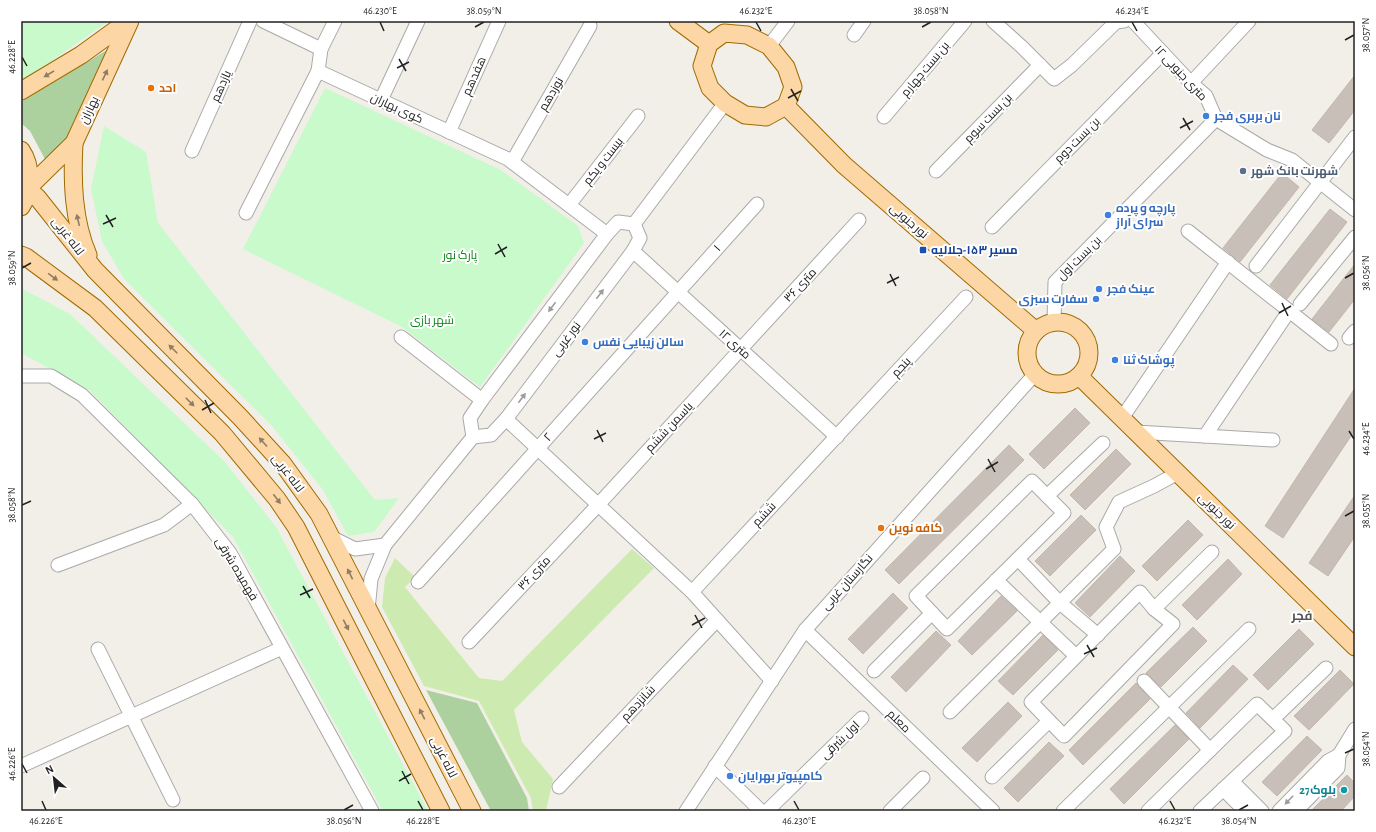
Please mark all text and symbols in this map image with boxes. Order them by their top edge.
text: 46.230°E [363,6,397,16]
text: 38.059°N [466,6,502,16]
text: 46.232°E [740,6,773,16]
text: 38.058°N [913,6,949,16]
text: 46.234°E [1115,6,1149,16]
text: 38.057°N [1361,18,1371,52]
street label: بن بست چهارم [899,39,954,101]
text: 46.228°E [7,40,17,74]
street label: ۱۲ متری جنوبی [1152,43,1209,104]
street label: هفدهم [460,55,490,98]
street label: یازدهم [209,68,235,104]
one-way arrow [102,70,108,81]
one-way arrow [43,71,55,78]
street label: نوزدهم [537,75,567,114]
place label: احد [159,82,176,94]
marker: احد [146,83,156,93]
street label: کوی بهاران [369,91,425,126]
street label: بن بست سوم [962,91,1016,146]
street label: بهاران [77,94,101,126]
place label: نان بربری فجر [1213,110,1281,124]
marker: نان بربری فجر [1201,111,1211,121]
street label: بن بست دوم [1052,115,1103,166]
street label: بیست و یکم [581,135,627,188]
place label: شهرنت بانک شهر [1250,165,1338,179]
marker: شهرنت بانک شهر [1238,166,1248,176]
street label: نور جنوبی [887,201,930,241]
place label: پارچه و پرده سرای آراز [1115,202,1176,230]
marker: پارچه و پرده سرای آراز [1103,210,1113,220]
one-way arrow [75,214,81,226]
street label: لاله غربی [49,215,86,258]
street label: بن بست اول [1055,234,1104,283]
street label: ۱ [711,243,723,253]
place label: مسیر ۱۵۳-جلالیه [931,244,1018,258]
marker: مسیر ۱۵۳-جلالیه [918,245,928,255]
park label: پارک نور [442,249,478,264]
text: 38.059°N [7,250,17,286]
text: 38.056°N [1361,255,1371,291]
street label: ۳۶ متری [781,266,819,305]
one-way arrow [48,273,58,281]
place label: عینک فجر [1106,283,1155,297]
marker: عینک فجر [1094,284,1104,294]
one-way arrow [596,289,604,299]
place label: سفارت سبزی [1019,293,1088,307]
marker: سفارت سبزی [1091,294,1101,304]
one-way arrow [548,301,557,312]
park label: شهر بازی [410,314,454,327]
street label: نور غربی [549,319,584,359]
street label: ۱۲ متری [716,327,753,362]
place label: سالن زیبایی نفس [593,336,684,350]
marker: سالن زیبایی نفس [580,337,590,347]
one-way arrow [168,344,178,354]
street label: پنجم [889,354,916,381]
place label: پوشاک ثنا [1123,354,1175,369]
marker: پوشاک ثنا [1110,355,1120,365]
one-way arrow [518,392,526,403]
one-way arrow [186,397,195,407]
street label: یاسمن ششم [643,399,697,456]
text: 46.234°E [1361,422,1371,456]
street label: ۲ [541,431,555,443]
one-way arrow [259,437,268,448]
street label: لاله غربی [269,452,306,495]
text: 38.058°N [7,487,17,523]
street label: نور جنوبی [1196,491,1238,532]
one-way arrow [273,494,281,504]
text: 38.055°N [1361,494,1371,528]
street label: ششم [750,500,780,530]
place label: کافه نوین [889,522,942,536]
marker: کافه نوین [876,523,886,533]
street label: فهمیده شرقی [213,535,260,603]
street label: نگارستان غربی [819,552,876,613]
street label: ۳۶ متری [515,554,553,593]
one-way arrow [347,568,353,580]
district label: فجر [1291,610,1313,623]
one-way arrow [343,619,349,631]
street label: شانزدهم [619,683,659,724]
street label: معلم [884,707,913,736]
one-way arrow [419,709,425,720]
street label: اول شرقی [818,719,862,762]
text: 38.054°N [1361,731,1371,767]
street label: لاله غربی [428,734,459,780]
text: 46.226°E [7,747,17,781]
north arrow [34,758,74,798]
text: N [44,763,56,776]
place label: کامپیوتر بهرایان [738,770,822,785]
marker: کامپیوتر بهرایان [725,771,735,781]
place label: بلوک27 [1299,784,1336,798]
marker: بلوک27 [1339,785,1349,795]
one-way arrow [1285,795,1294,805]
text: 46.226°E [29,816,63,826]
text: 38.056°N [326,816,362,826]
text: 46.228°E [406,816,440,826]
text: 46.230°E [782,816,816,826]
text: 46.232°E [1159,816,1192,826]
text: 38.054°N [1221,816,1257,826]

